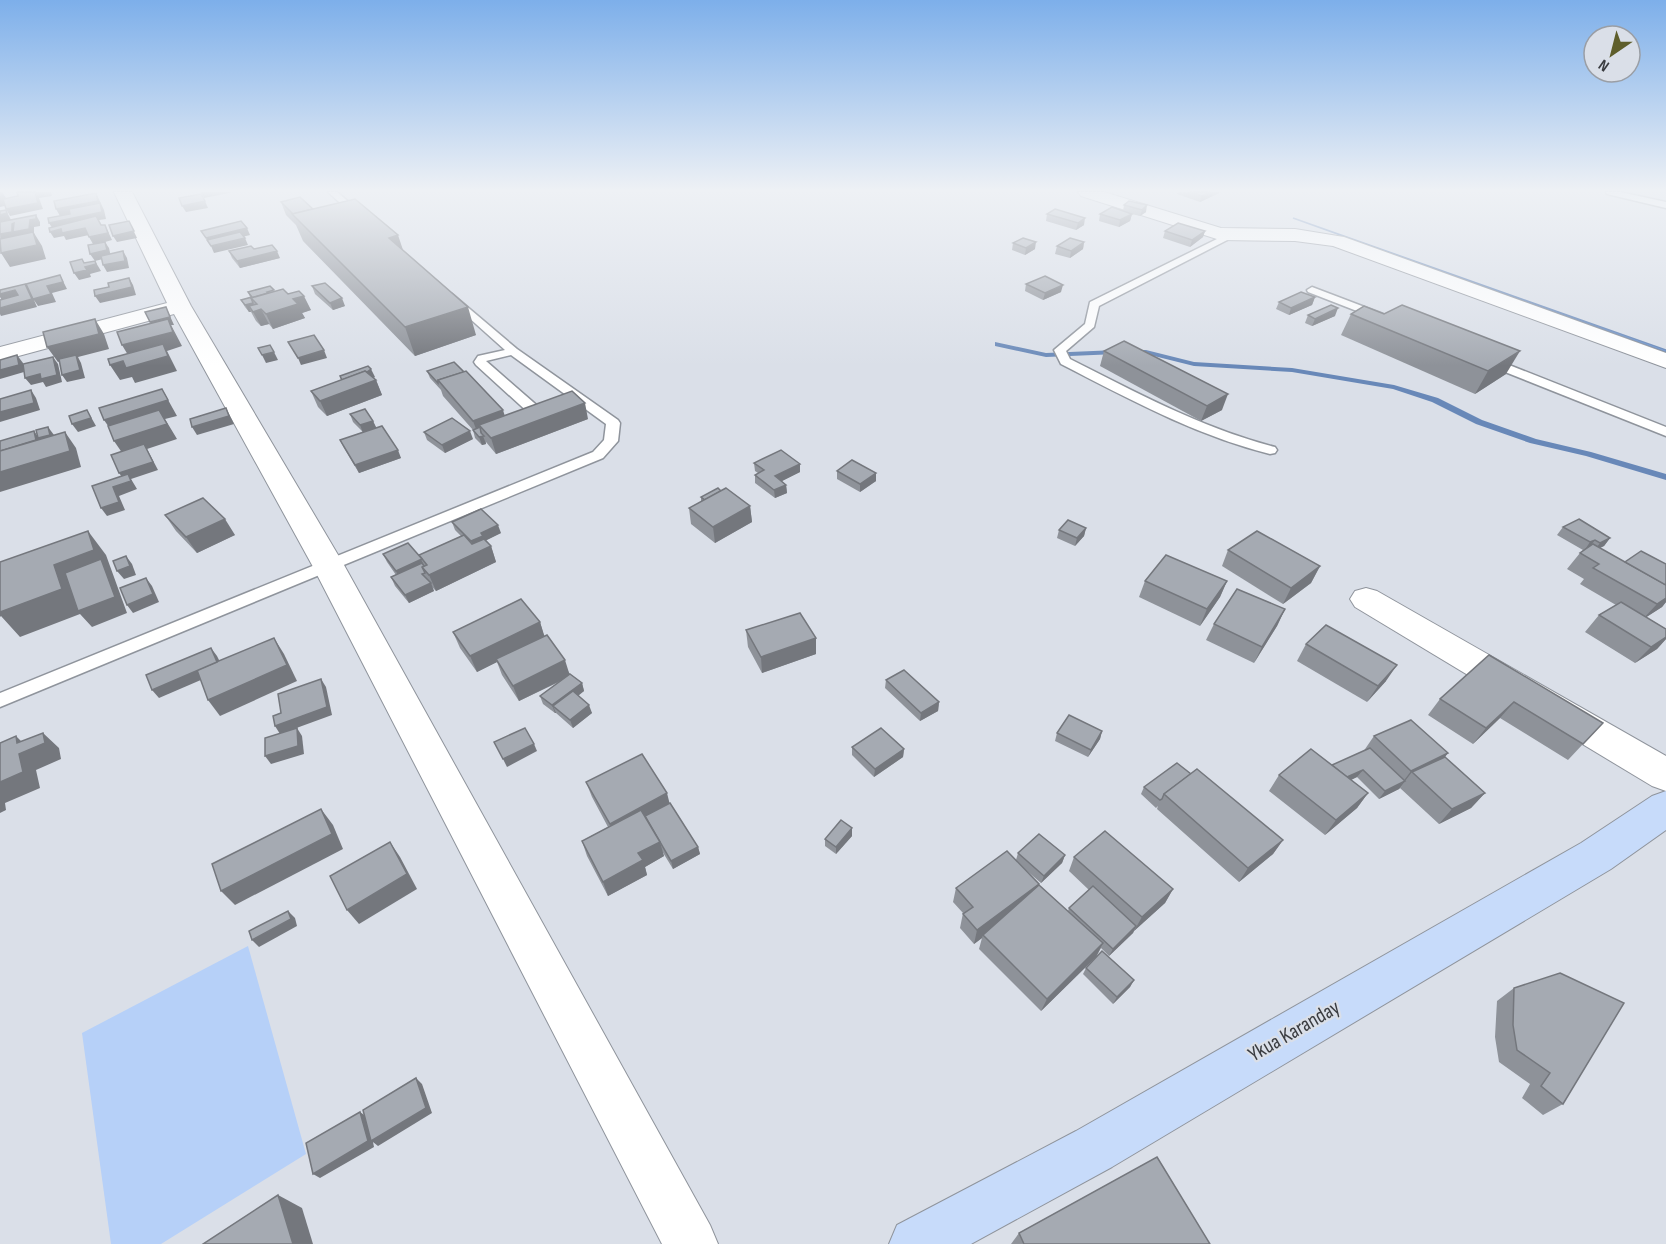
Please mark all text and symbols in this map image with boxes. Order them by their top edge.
north arrow [1582,24,1642,84]
text: N [1595,55,1613,75]
street label: Ykua Karanday [1244,995,1344,1067]

